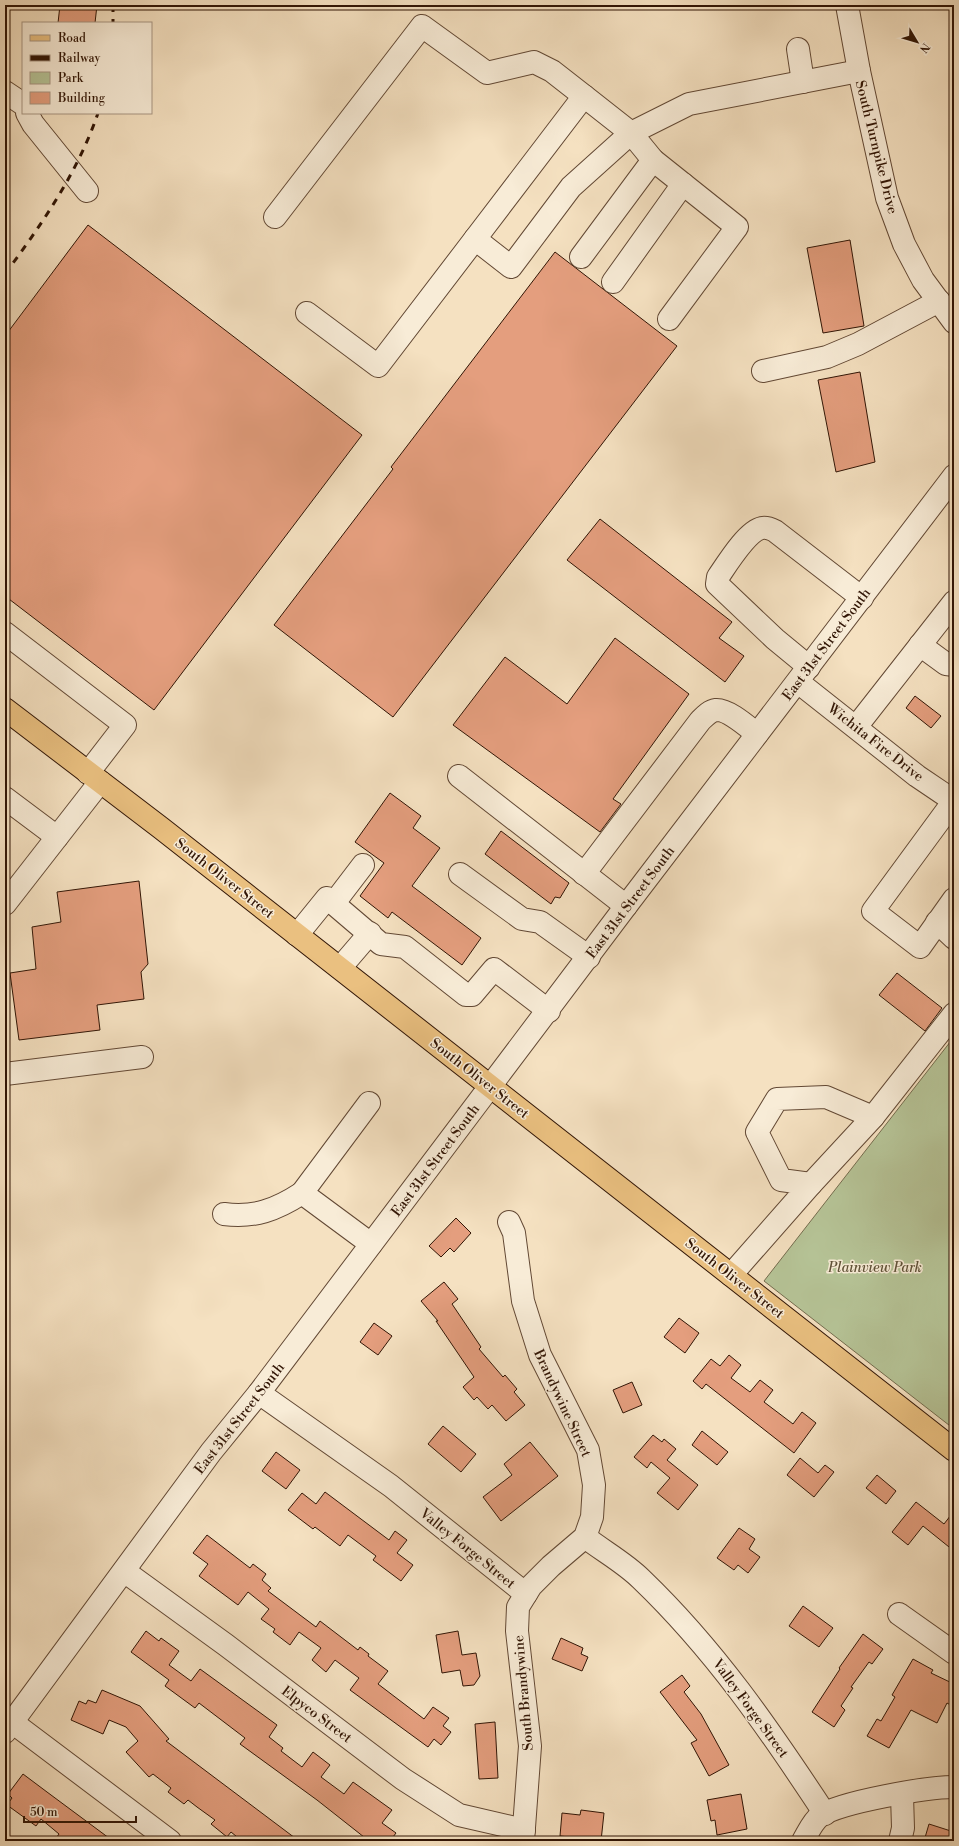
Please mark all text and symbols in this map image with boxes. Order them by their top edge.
legend [22,22,152,114]
north arrow [897,22,937,62]
text: Road [58,31,86,46]
text: N [916,40,932,56]
text: Railway [58,51,100,66]
text: Park [58,71,84,86]
street label: South Turnpike Drive [851,79,901,216]
text: Building [57,91,106,106]
street label: East 31st Street South [778,584,875,705]
street label: Wichita Fire Drive [823,699,927,786]
street label: South Oliver Street [171,835,278,923]
street label: East 31st Street South [582,842,679,963]
street label: South Oliver Street [426,1035,533,1123]
street label: East 31st Street South [387,1100,484,1221]
street label: South Oliver Street [681,1235,788,1323]
park label: Plainview Park [827,1259,922,1277]
street label: Brandywine Street [529,1346,595,1460]
street label: East 31st Street South [191,1359,289,1478]
street label: Valley Forge Street [415,1504,519,1593]
street label: South Brandywine [510,1634,538,1752]
street label: Valley Forge Street [708,1655,792,1762]
street label: Elpyco Street [277,1682,355,1747]
scale bar [24,1798,136,1824]
text: 50 m [30,1805,58,1820]

